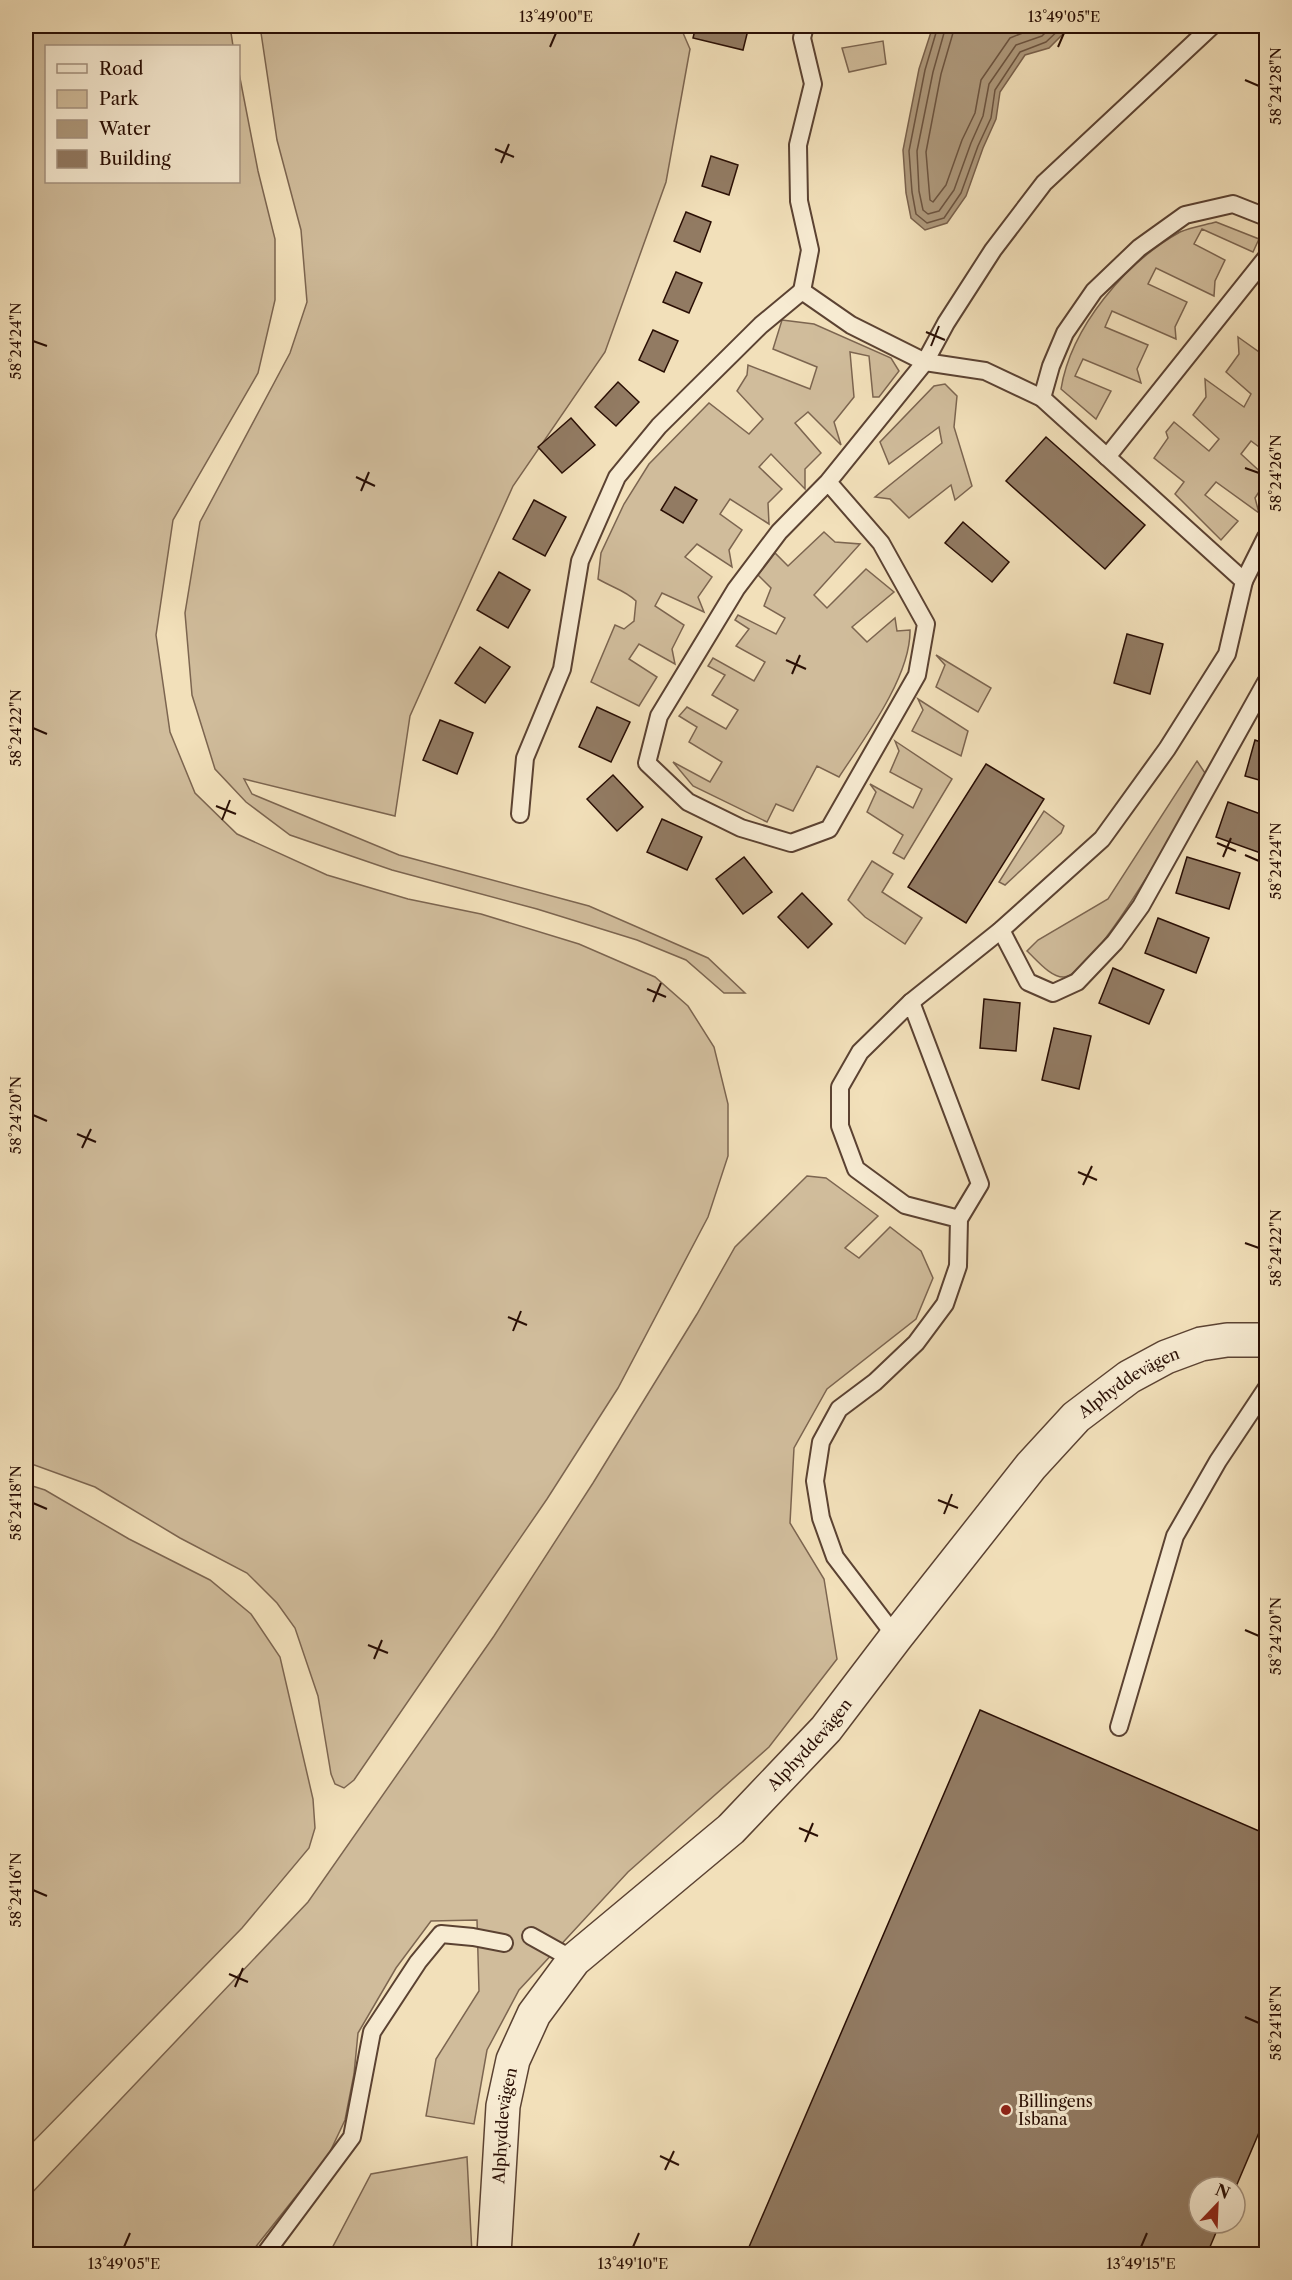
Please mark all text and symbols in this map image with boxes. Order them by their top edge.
text: 13°49'00"E [519,7,593,26]
text: 13°49'05"E [1028,7,1100,26]
legend [45,45,240,183]
text: 58°24'28"N [1266,47,1285,125]
text: Road [99,58,144,80]
text: Park [99,88,140,110]
text: Water [98,118,151,140]
text: Building [99,148,171,170]
text: 58°24'24"N [6,302,25,380]
text: 58°24'26"N [1266,434,1285,512]
text: 58°24'22"N [6,689,25,767]
text: 58°24'24"N [1266,822,1285,900]
text: 58°24'20"N [6,1076,25,1154]
text: 58°24'22"N [1266,1209,1285,1287]
street label: Alphyddevägen [1073,1343,1182,1423]
text: 58°24'18"N [6,1465,25,1541]
text: 58°24'20"N [1266,1597,1285,1675]
street label: Alphyddevägen [762,1694,856,1795]
text: 58°24'16"N [6,1852,25,1928]
text: 58°24'18"N [1266,1985,1285,2061]
street label: Alphyddevägen [488,2066,521,2185]
place label: Billingens Isbana [1018,2091,1093,2129]
marker: Billingens Isbana [999,2103,1013,2117]
north arrow [1187,2175,1247,2235]
text: N [1213,2179,1233,2203]
text: 13°49'05"E [88,2254,160,2273]
text: 13°49'10"E [598,2254,668,2273]
text: 13°49'15"E [1106,2254,1176,2273]

